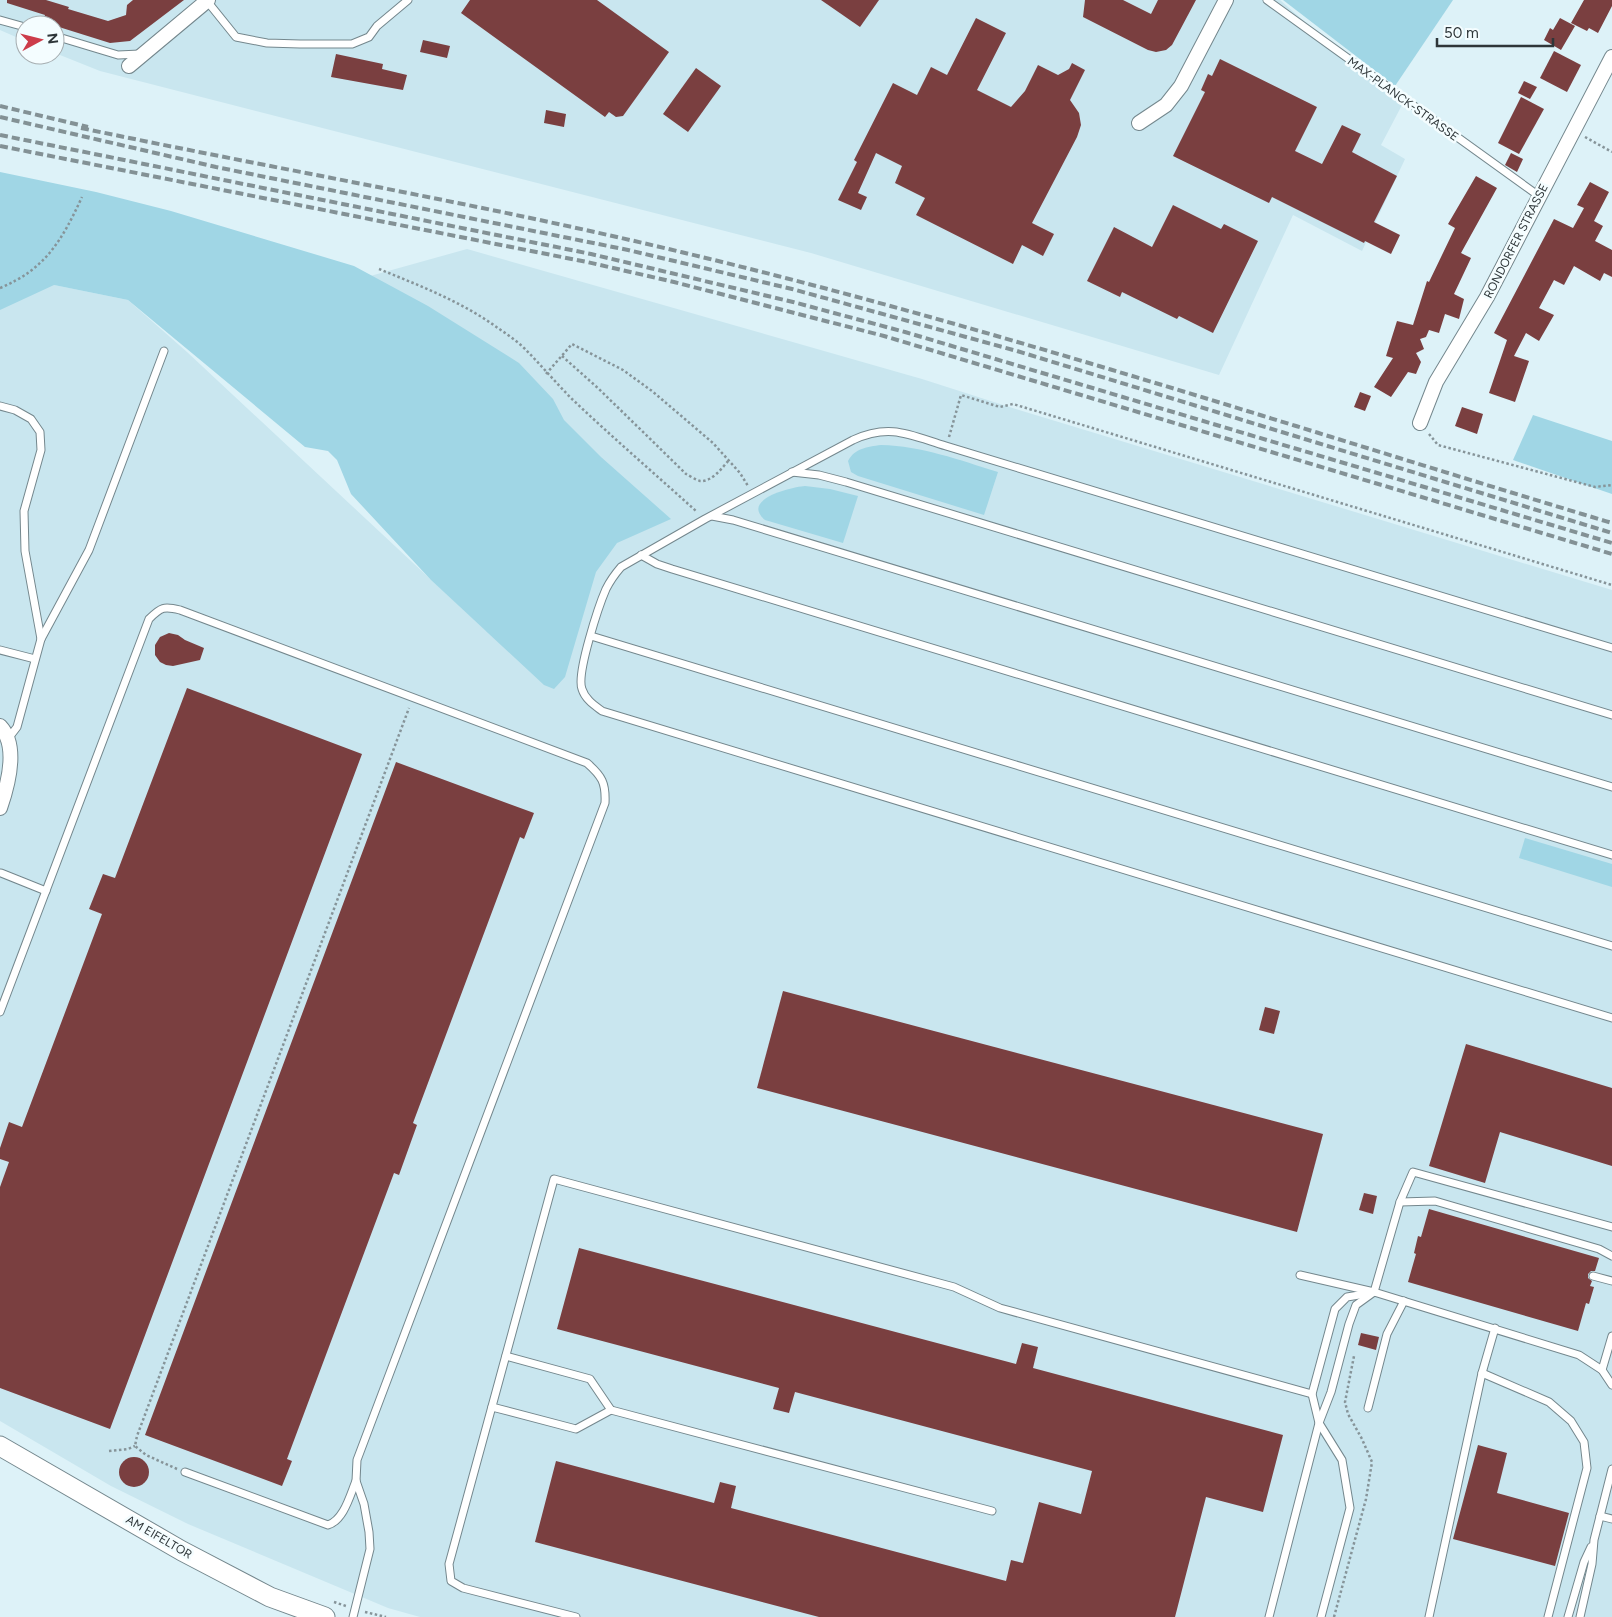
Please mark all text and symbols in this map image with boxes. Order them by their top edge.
north arrow [15,15,65,65]
scale bar [1437,15,1553,47]
text: 50 m [1444,24,1479,42]
text: N [43,32,62,45]
street label: MAX-PLANCK-STRASSE [1345,54,1461,144]
street label: RONDORFER STRASSE [1481,181,1551,301]
street label: AM EIFELTOR [123,1512,195,1562]

